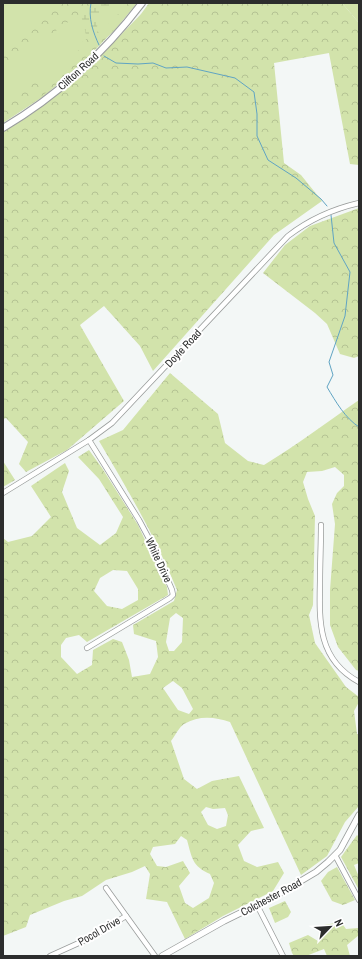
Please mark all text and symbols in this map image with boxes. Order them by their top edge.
street label: Clifton Road [55,49,101,93]
street label: Doyle Road [162,326,204,370]
street label: White Drive [143,535,175,585]
street label: Colchester Road [238,875,304,919]
north arrow [310,907,350,947]
street label: Pocol Drive [75,913,123,949]
text: N [331,917,347,929]

